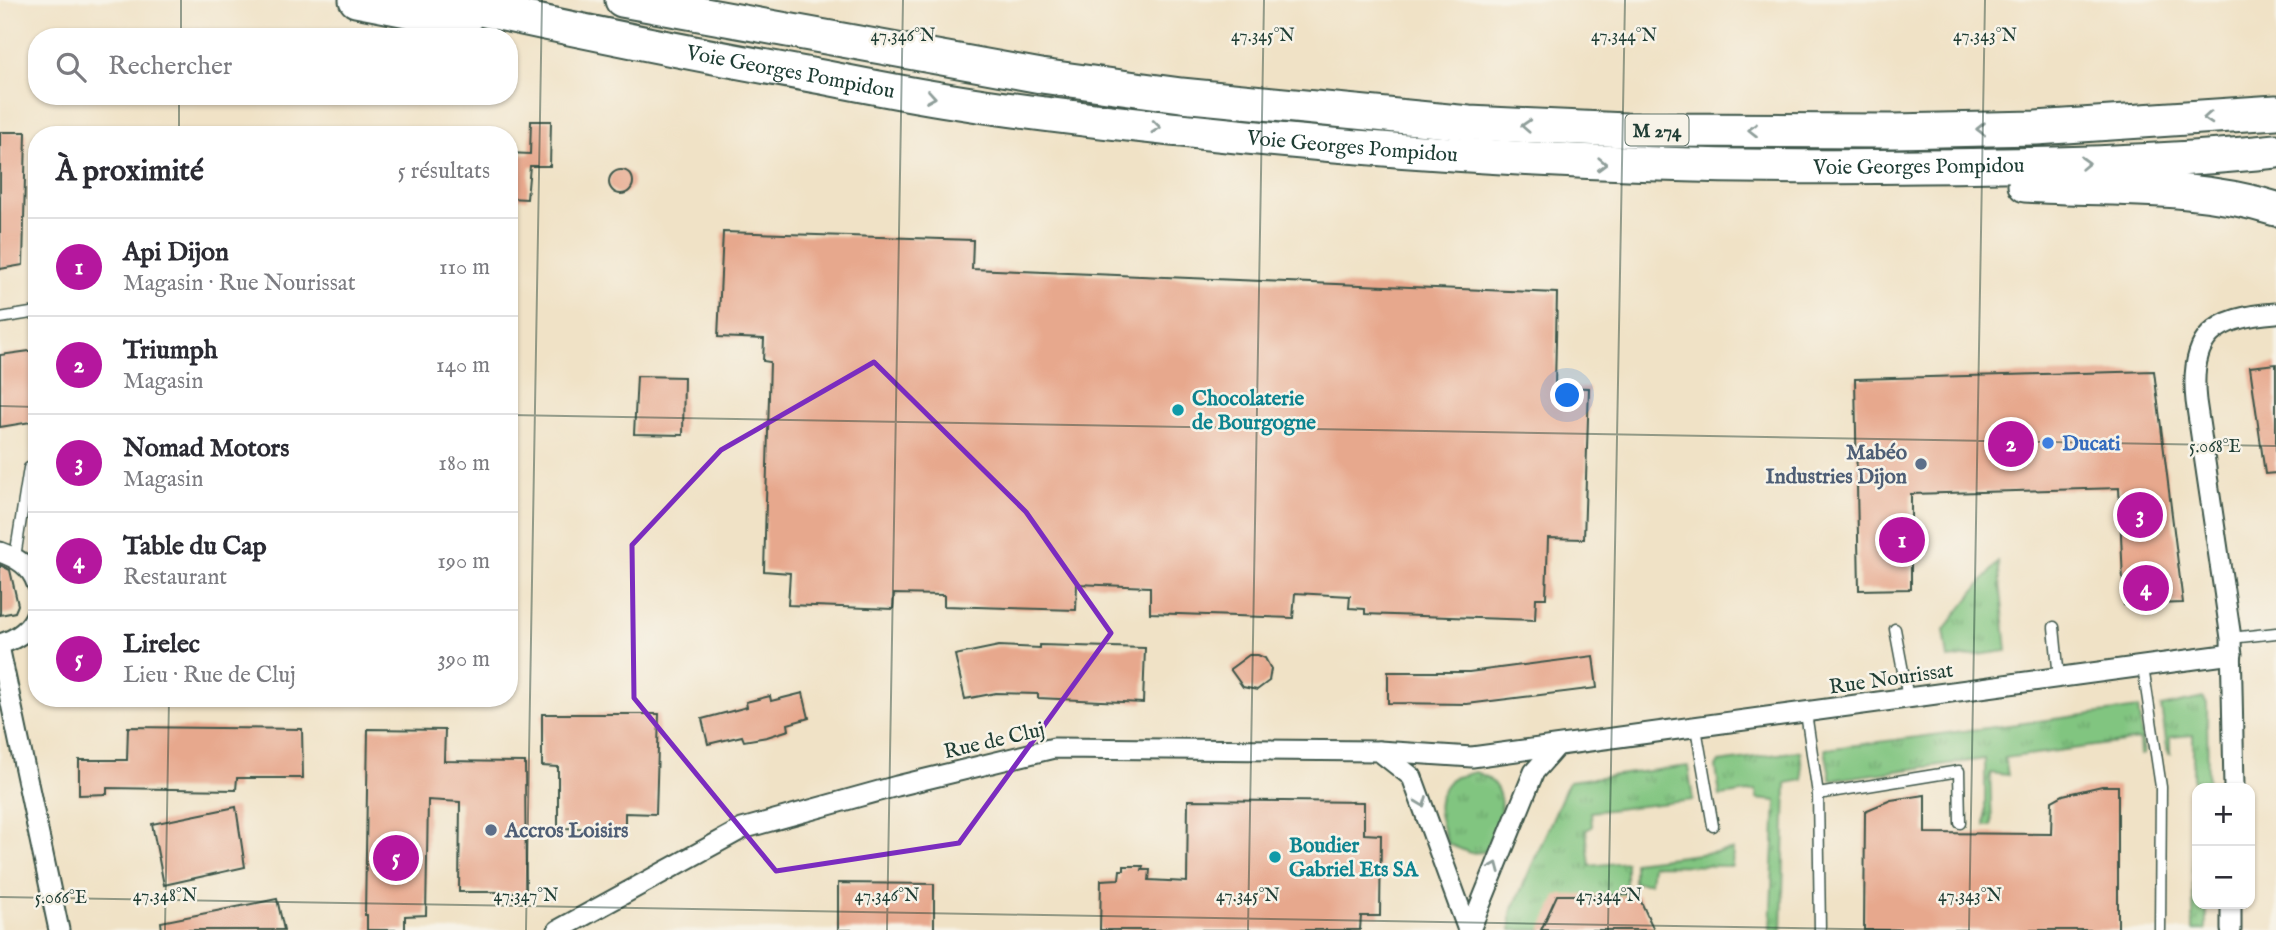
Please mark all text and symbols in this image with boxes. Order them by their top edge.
text: 47.346°N [871,25,936,48]
text: 47.345°N [1231,25,1295,48]
text: 47.344°N [1591,25,1658,48]
text: 47.343°N [1953,25,2017,48]
search box [28,28,518,105]
street label: Voie Georges Pompidou [683,40,897,106]
icon: search [52,48,90,86]
text: Rechercher [108,50,232,83]
one-way arrow [925,89,936,104]
one-way arrow [2202,111,2213,126]
road number: M 274 [1626,114,1688,146]
one-way arrow [1520,118,1531,133]
one-way arrow [1151,119,1162,134]
one-way arrow [1975,121,1986,137]
one-way arrow [1748,122,1758,138]
street label: Voie Georges Pompidou [1245,125,1459,169]
text: À proximité [56,153,204,191]
street label: Voie Georges Pompidou [1812,153,2025,182]
one-way arrow [2080,155,2091,170]
one-way arrow [1597,156,1608,171]
text: 5 résultats [398,157,490,186]
text: Api Dijon [123,236,229,269]
text: 1 [75,253,83,282]
text: 110 m [439,253,490,282]
text: Magasin · Rue Nourissat [123,269,356,298]
text: Triumph [123,334,218,367]
text: 2 [74,351,84,380]
text: 140 m [436,351,490,380]
text: Magasin [123,367,203,396]
your location [1550,378,1584,412]
place label: Chocolaterie de Bourgogne [1192,386,1316,437]
marker: Chocolaterie de Bourgogne [1170,402,1186,418]
pin: 2 [1988,418,2034,470]
place label: Ducati [2062,431,2121,458]
text: Nomad Motors [123,432,289,465]
marker: Ducati [2040,435,2056,451]
text: 5.068°E [2189,436,2241,459]
place label: Mabéo Industries Dijon [1765,440,1908,491]
text: 3 [75,449,83,478]
text: 180 m [438,449,490,478]
marker: Mabéo Industries Dijon [1913,456,1929,472]
text: Magasin [123,465,203,494]
pin: 3 [2117,489,2163,541]
pin: 1 [1879,514,1925,566]
text: Table du Cap [123,530,267,563]
text: 4 [73,547,85,576]
text: 190 m [437,547,490,576]
pin: 4 [2123,562,2169,614]
text: Restaurant [123,563,227,592]
text: Lirelec [123,628,200,661]
text: 5 [75,645,83,674]
text: 390 m [437,645,490,674]
street label: Rue Nourissat [1827,657,1955,702]
text: Lieu · Rue de Cluj [123,661,296,690]
street label: Rue de Cluj [941,717,1048,766]
map controls [2192,783,2255,909]
button: + [2192,783,2255,846]
one-way arrow [1413,796,1427,808]
place label: Accros Loisirs [504,818,628,845]
marker: Accros Loisirs [483,822,499,838]
pin: 5 [373,832,419,884]
place label: Boudier Gabriel Ets SA [1289,833,1420,884]
button: − [2192,846,2255,909]
marker: Boudier Gabriel Ets SA [1267,849,1283,865]
one-way arrow [1487,861,1501,874]
text: 47.348°N [133,885,198,908]
text: 47.347°N [493,885,559,908]
text: 47.346°N [855,885,920,908]
text: 47.345°N [1216,885,1280,908]
text: 47.344°N [1576,885,1643,908]
text: 47.343°N [1938,885,2002,908]
text: 5.066°E [35,887,87,910]

